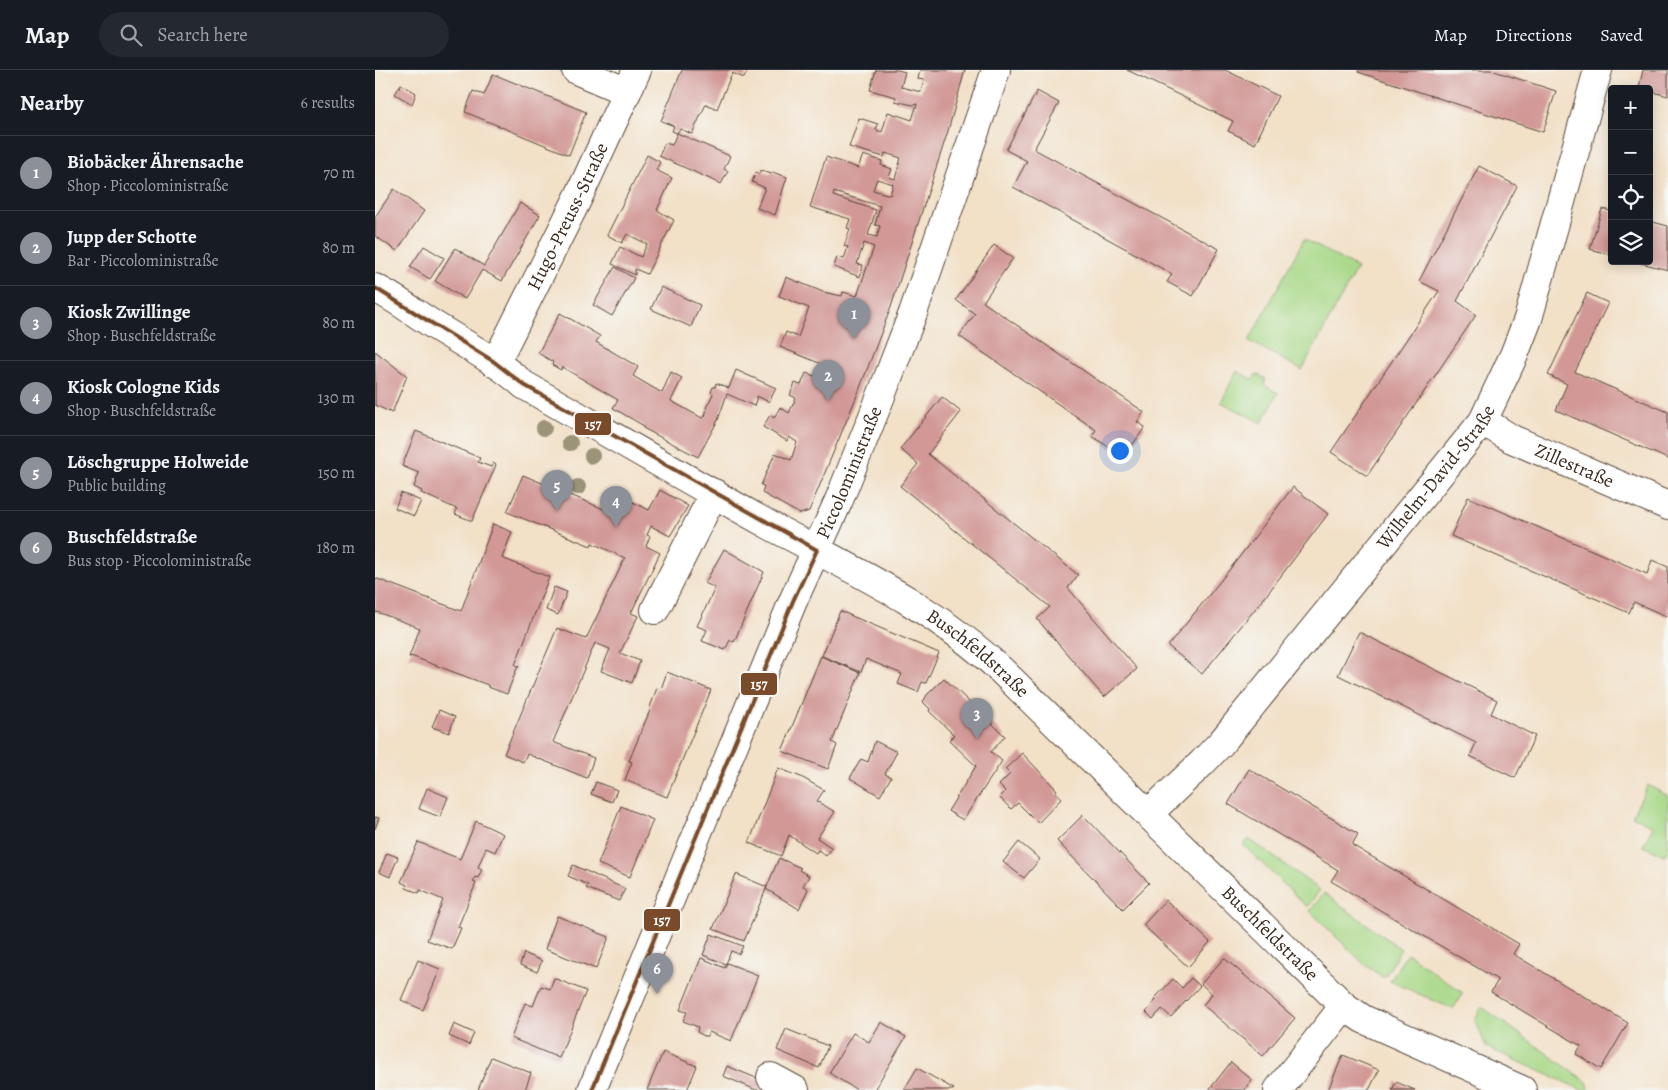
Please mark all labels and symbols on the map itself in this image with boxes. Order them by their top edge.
street label: Hugo-Preuss-Straße [521,139,615,295]
pin: 1 [838,298,870,339]
pin: 2 [812,360,844,401]
street label: Wilhelm-David-Straße [1370,401,1502,556]
street label: Piccoloministraße [810,402,889,543]
line badge: 157 [574,412,612,436]
text: 157 [585,415,602,434]
street label: Zillestraße [1531,437,1618,494]
your location [1107,438,1133,464]
pin: 5 [541,470,573,511]
pin: 4 [600,486,632,527]
street label: Buschfeldstraße [921,603,1035,704]
line badge: 157 [740,672,778,696]
text: 157 [751,675,768,694]
pin: 3 [961,698,993,739]
street label: Buschfeldstraße [1216,880,1324,987]
line badge: 157 [643,908,681,932]
text: 157 [654,911,671,930]
pin: 6 [641,953,673,994]

